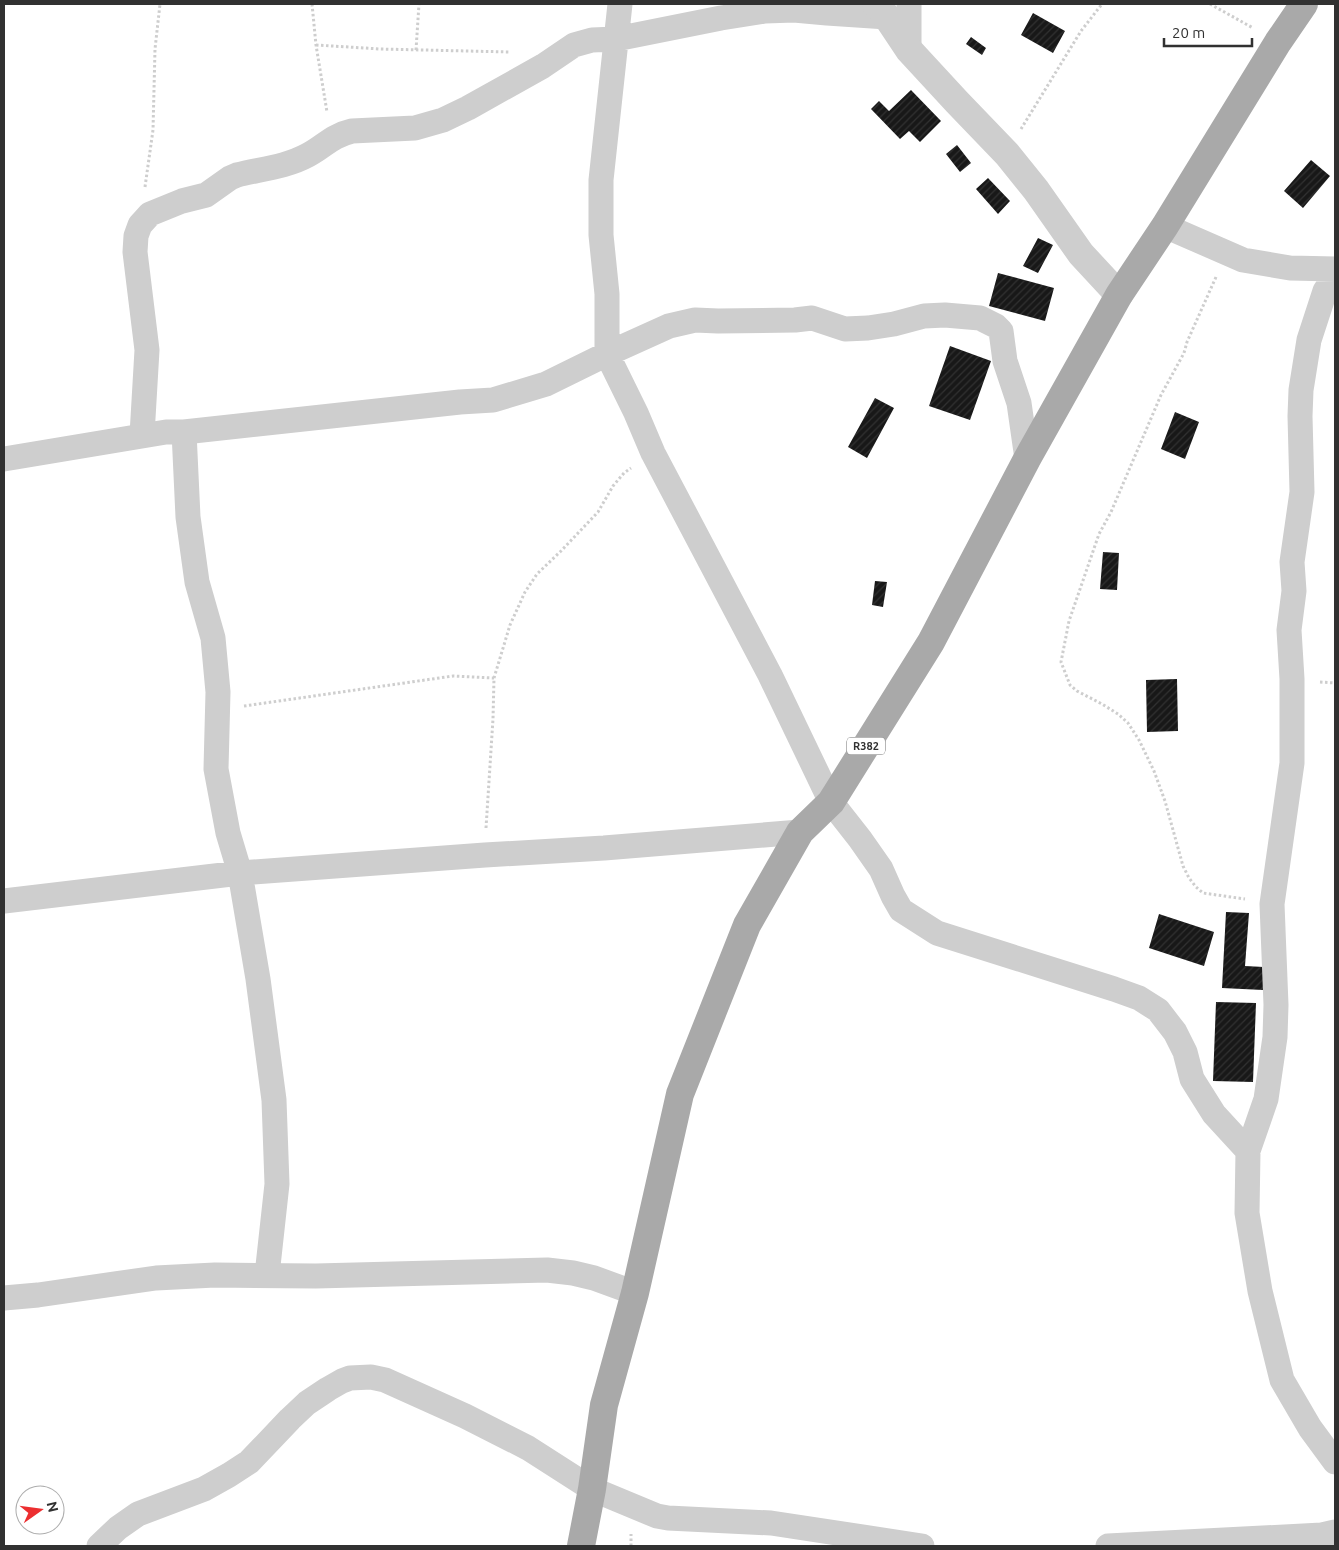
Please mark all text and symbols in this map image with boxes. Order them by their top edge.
scale bar [1164,15,1252,47]
text: 20 m [1172,24,1205,41]
road number: R382 [847,738,885,754]
north arrow [15,1485,65,1535]
text: N [44,1500,62,1514]

